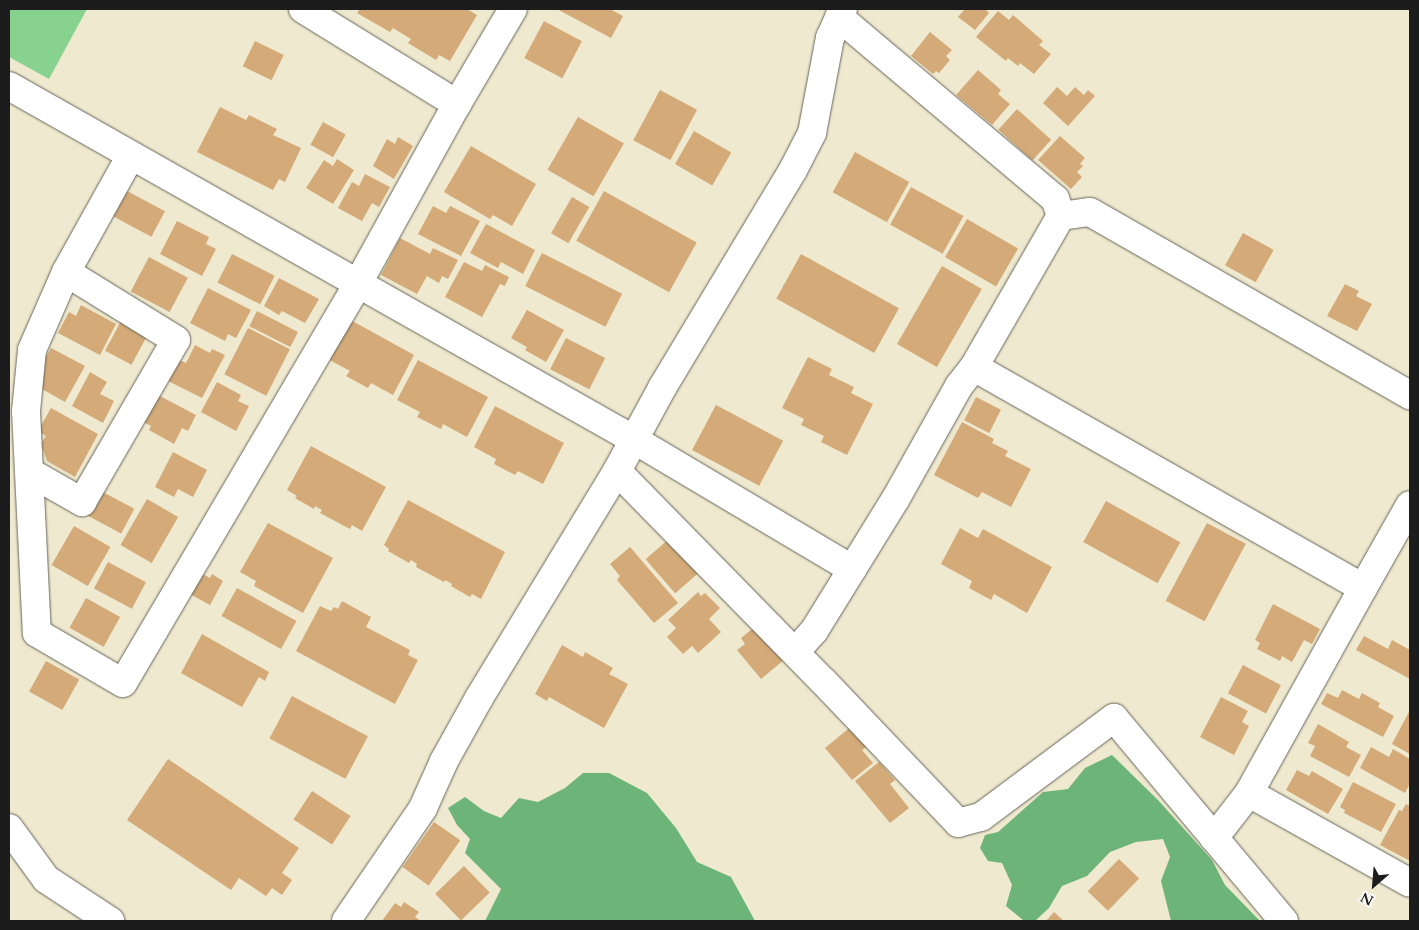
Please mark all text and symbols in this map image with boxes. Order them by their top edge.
north arrow [1349,860,1399,910]
text: N [1357,888,1377,910]

